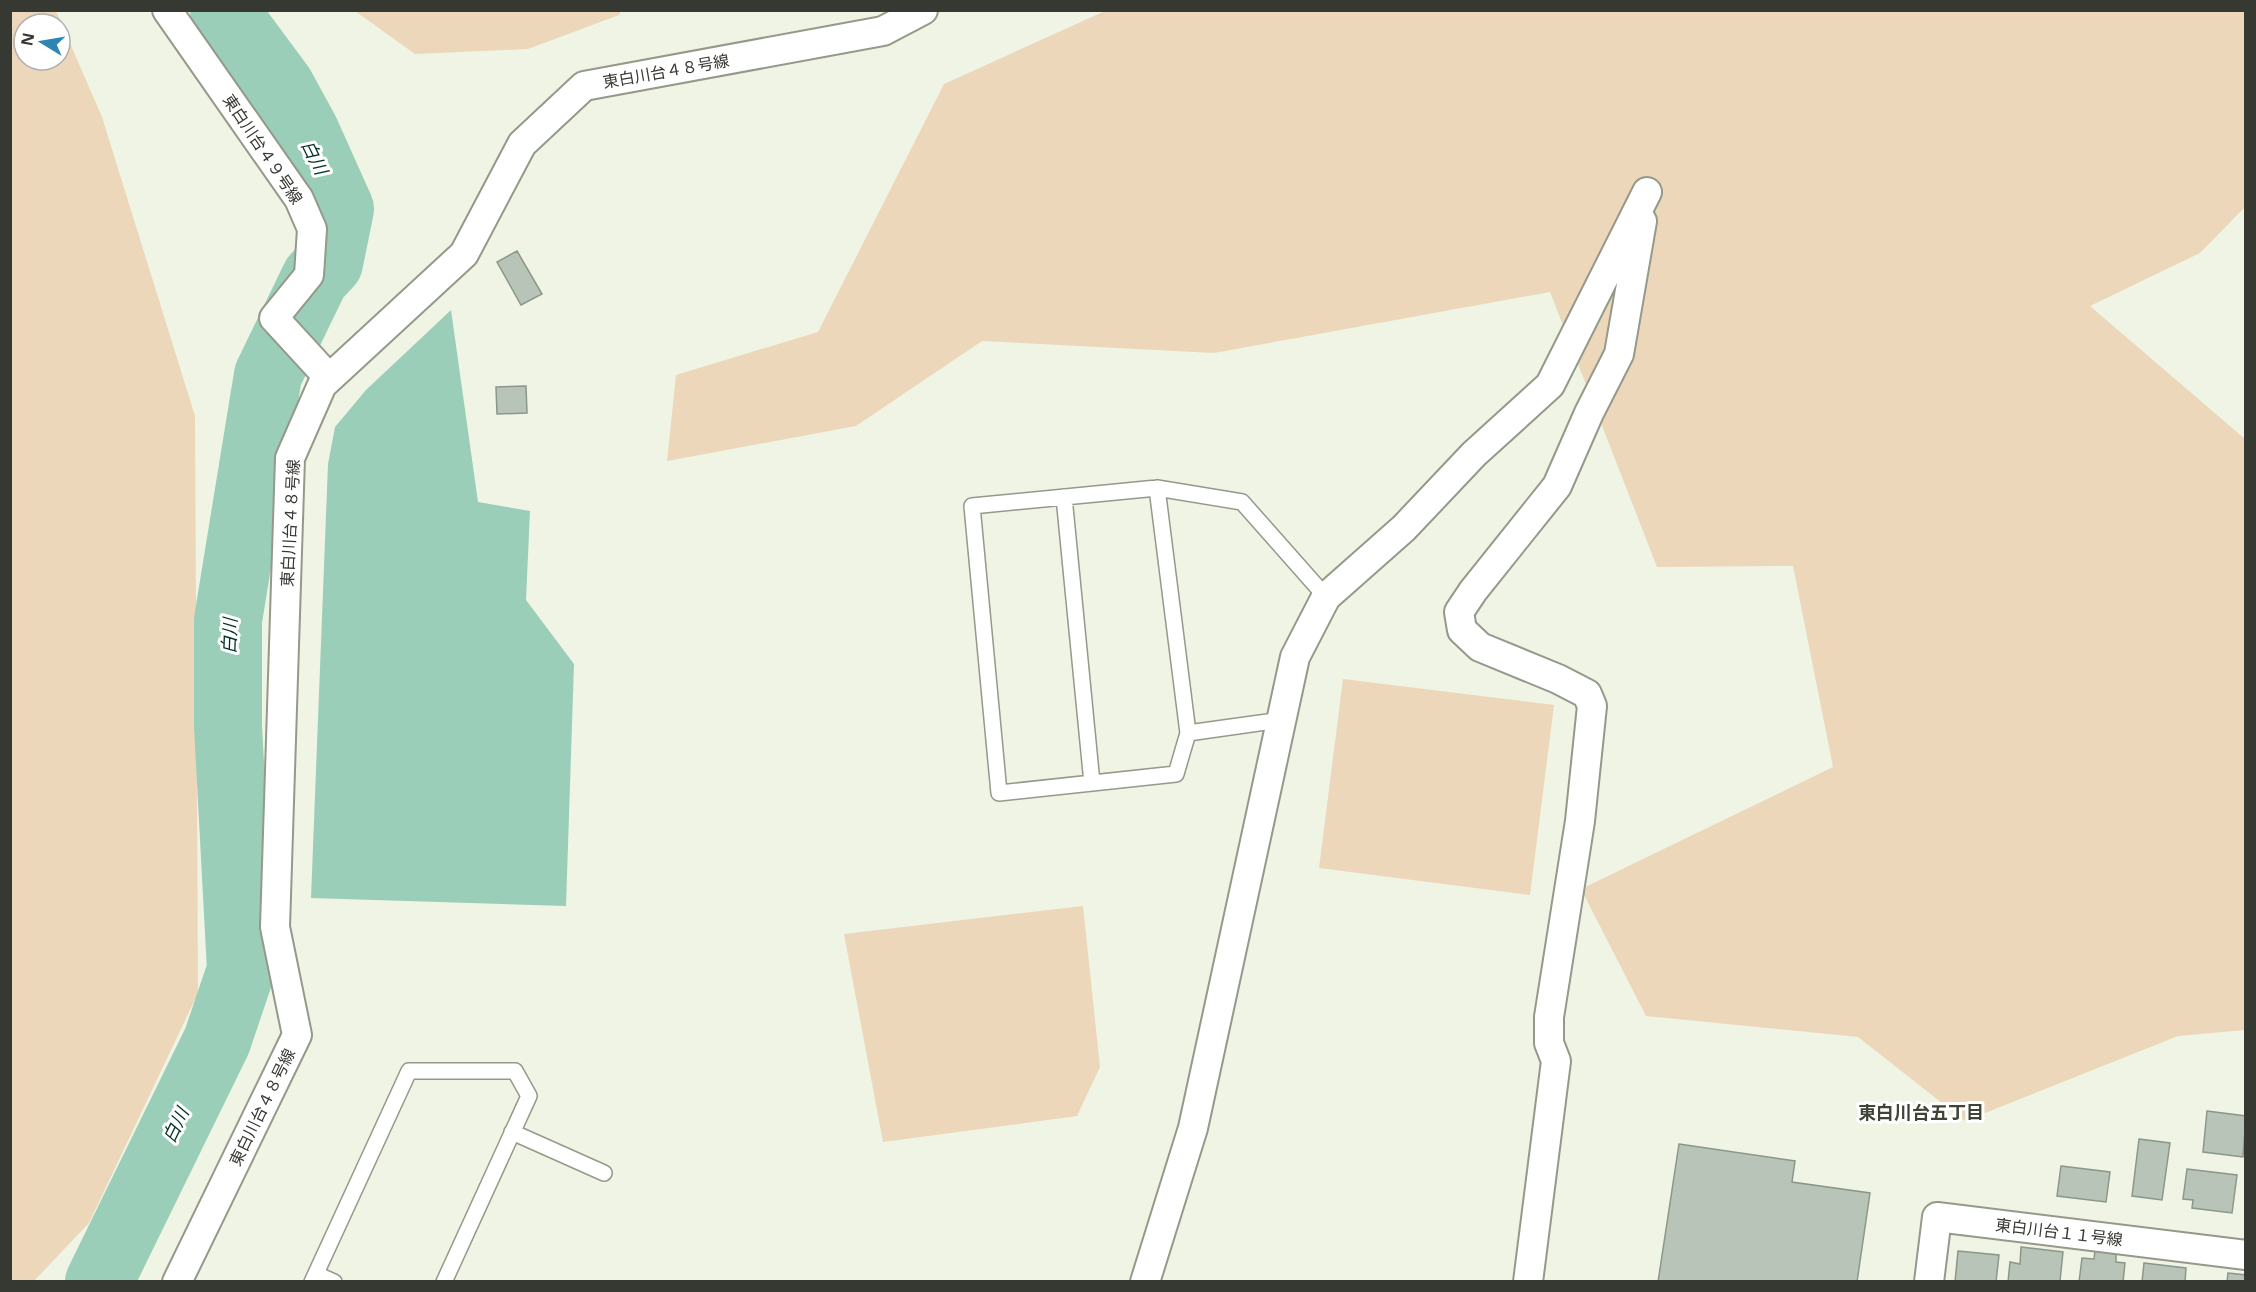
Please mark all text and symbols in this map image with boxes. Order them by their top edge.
north arrow [12,12,72,72]
text: N [15,31,39,48]
street label: 東白川台４８号線 [601,49,731,93]
street label: 東白川台４９号線 [218,90,308,208]
water label: 白川 [296,136,335,180]
street label: 東白川台４８号線 [276,459,304,587]
water label: 白川 [216,616,242,654]
street label: 東白川台４８号線 [224,1045,300,1169]
district label: 東白川台五丁目 [1858,1100,1984,1124]
water label: 白川 [156,1102,195,1146]
street label: 東白川台１１号線 [1994,1213,2124,1251]

